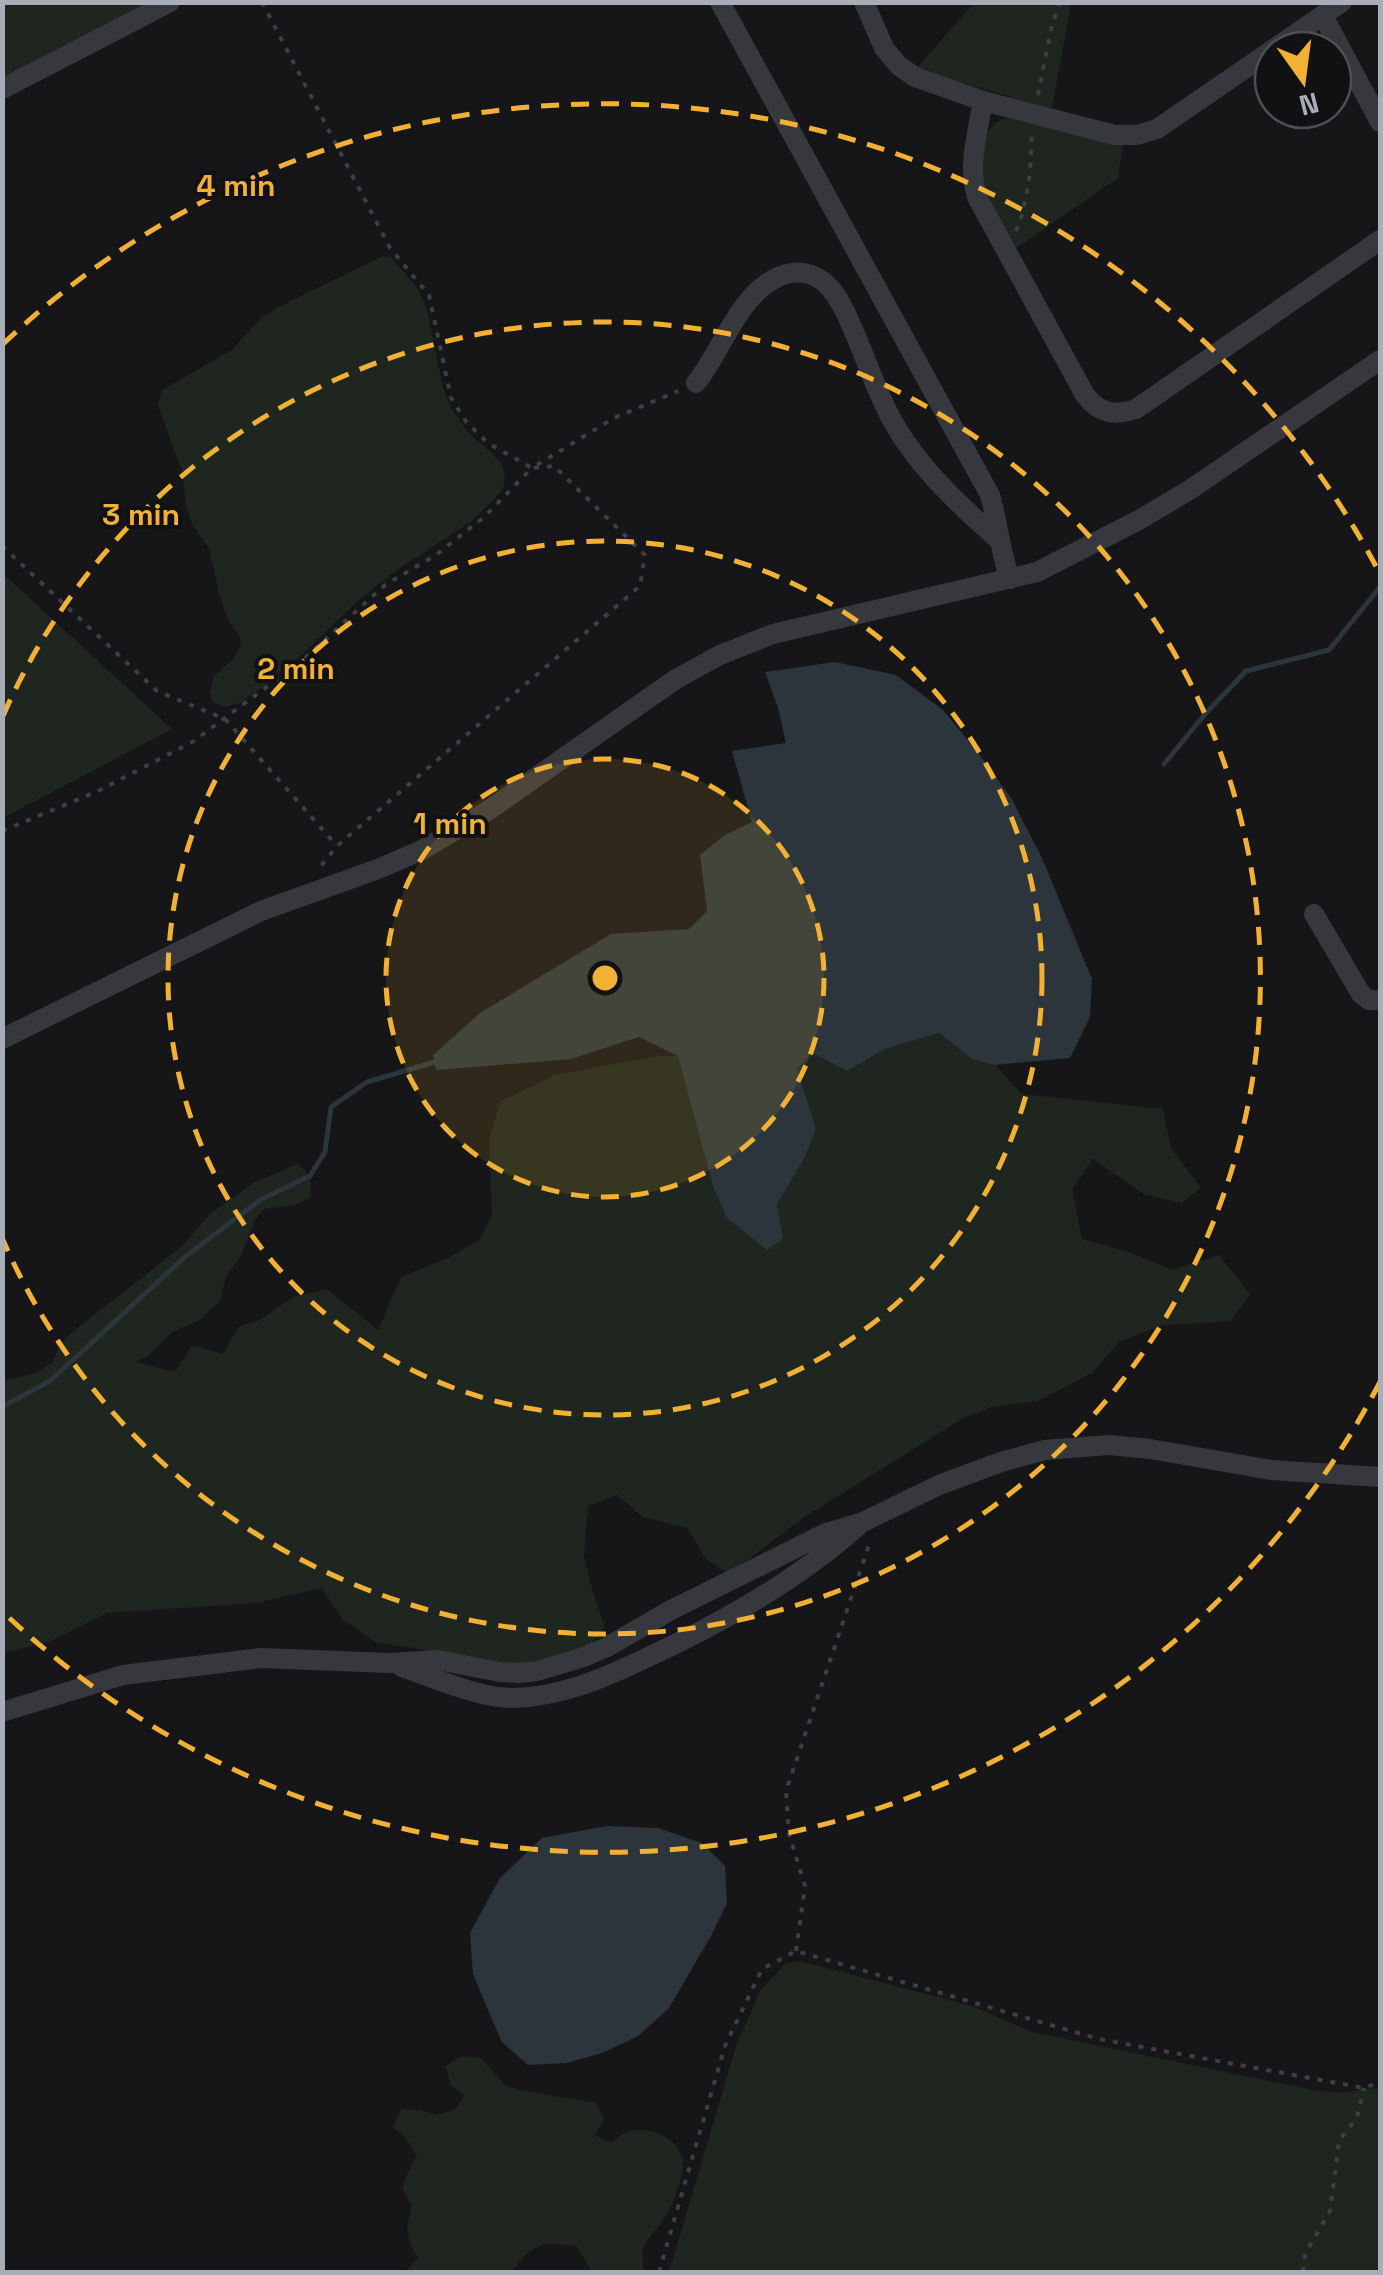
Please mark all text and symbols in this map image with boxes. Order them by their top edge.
north arrow [1253,30,1353,130]
text: N [1296,85,1323,124]
text: 4 min [197,166,275,205]
text: 3 min [102,495,180,534]
text: 2 min [257,649,335,688]
text: 1 min [413,804,487,843]
centre of rings [587,960,623,996]

